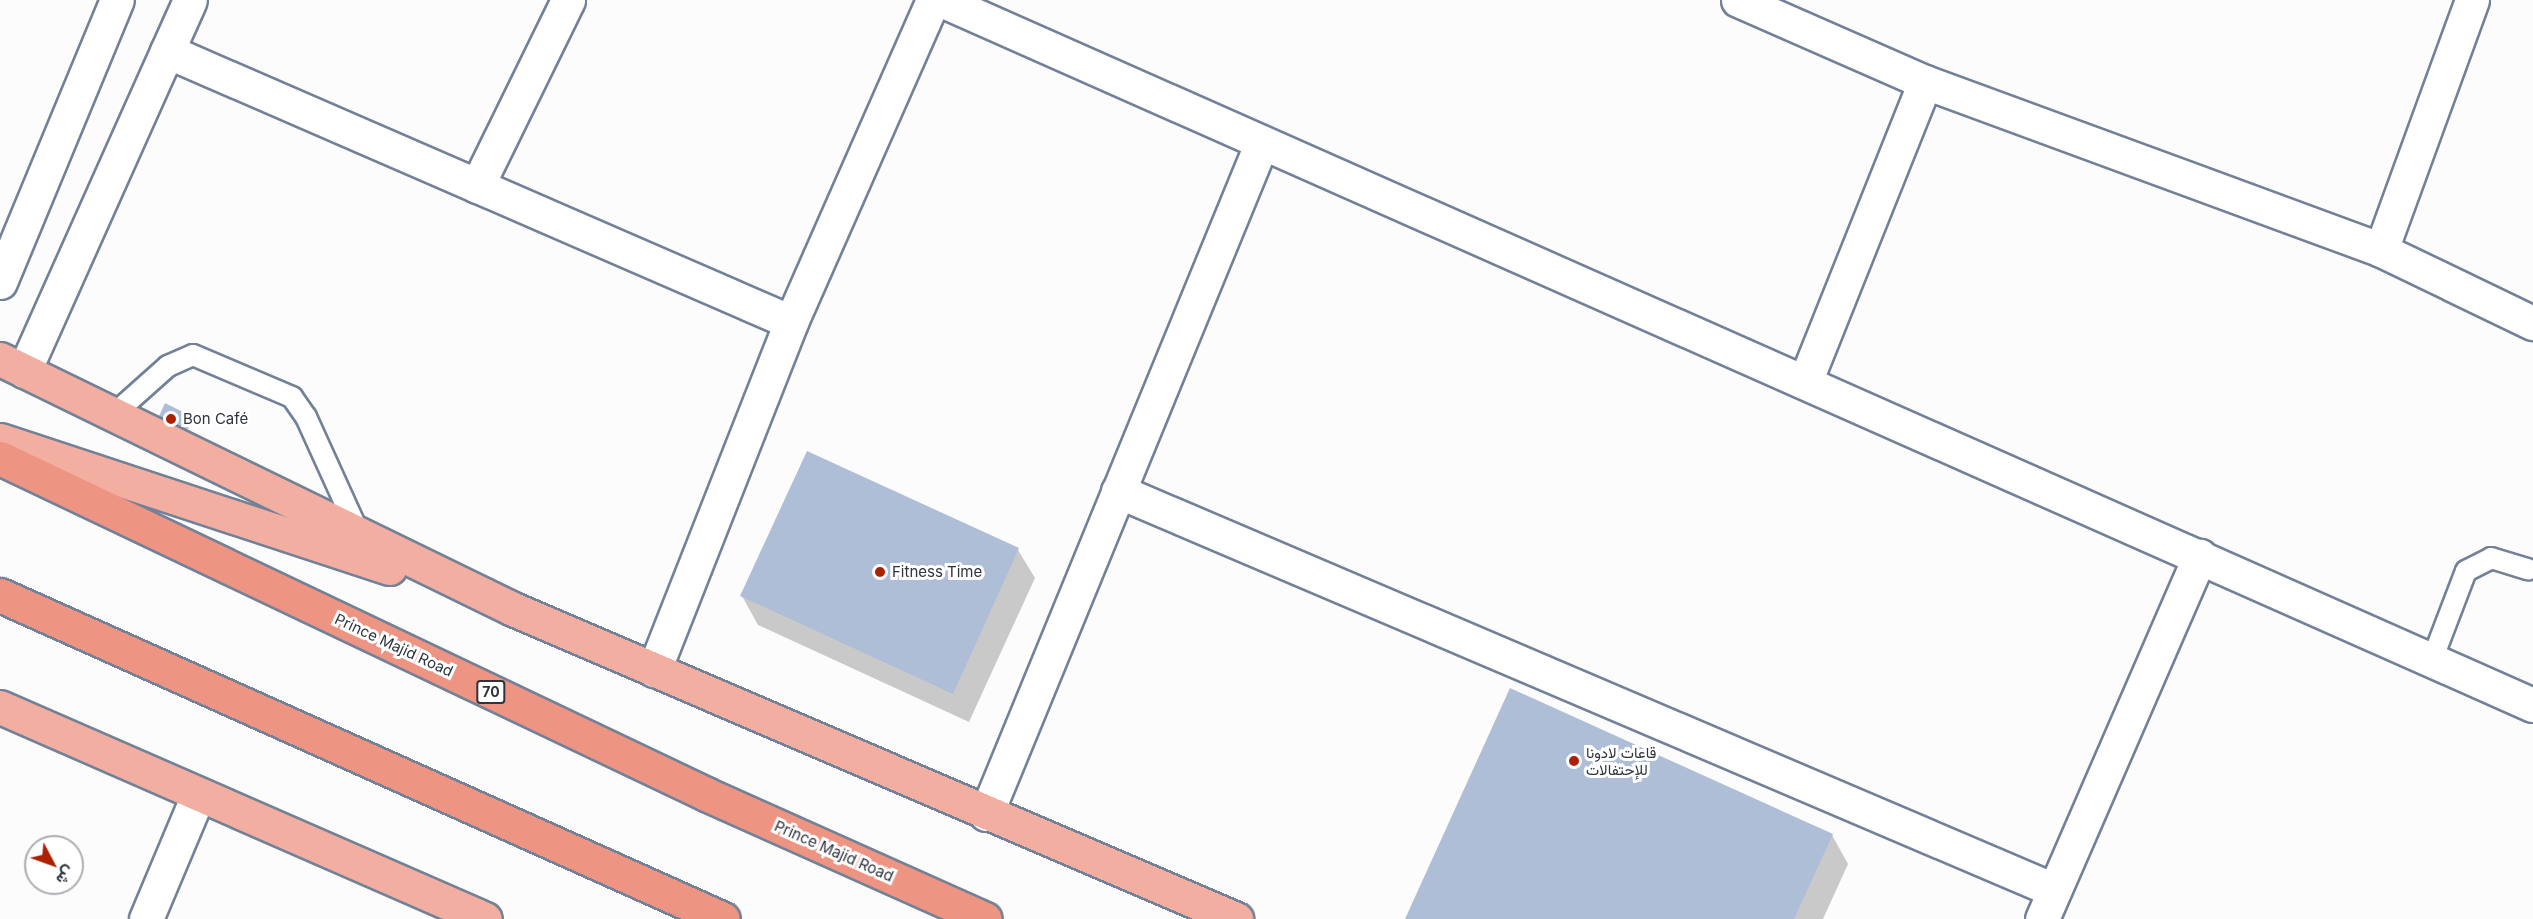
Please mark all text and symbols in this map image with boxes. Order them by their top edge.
place label: Bon Café [183,410,248,428]
marker: Bon Café [164,412,178,426]
place label: Fitness Time [892,563,982,581]
marker: Fitness Time [873,565,887,579]
street label: Prince Majid Road [332,610,456,680]
road number: 70 [476,681,506,703]
place label: قاعات لادونا للإحتفالات [1586,743,1656,778]
marker: قاعات لادونا للإحتفالات [1567,754,1581,768]
street label: Prince Majid Road [772,817,896,885]
north arrow [24,835,84,895]
text: ش [52,862,80,889]

